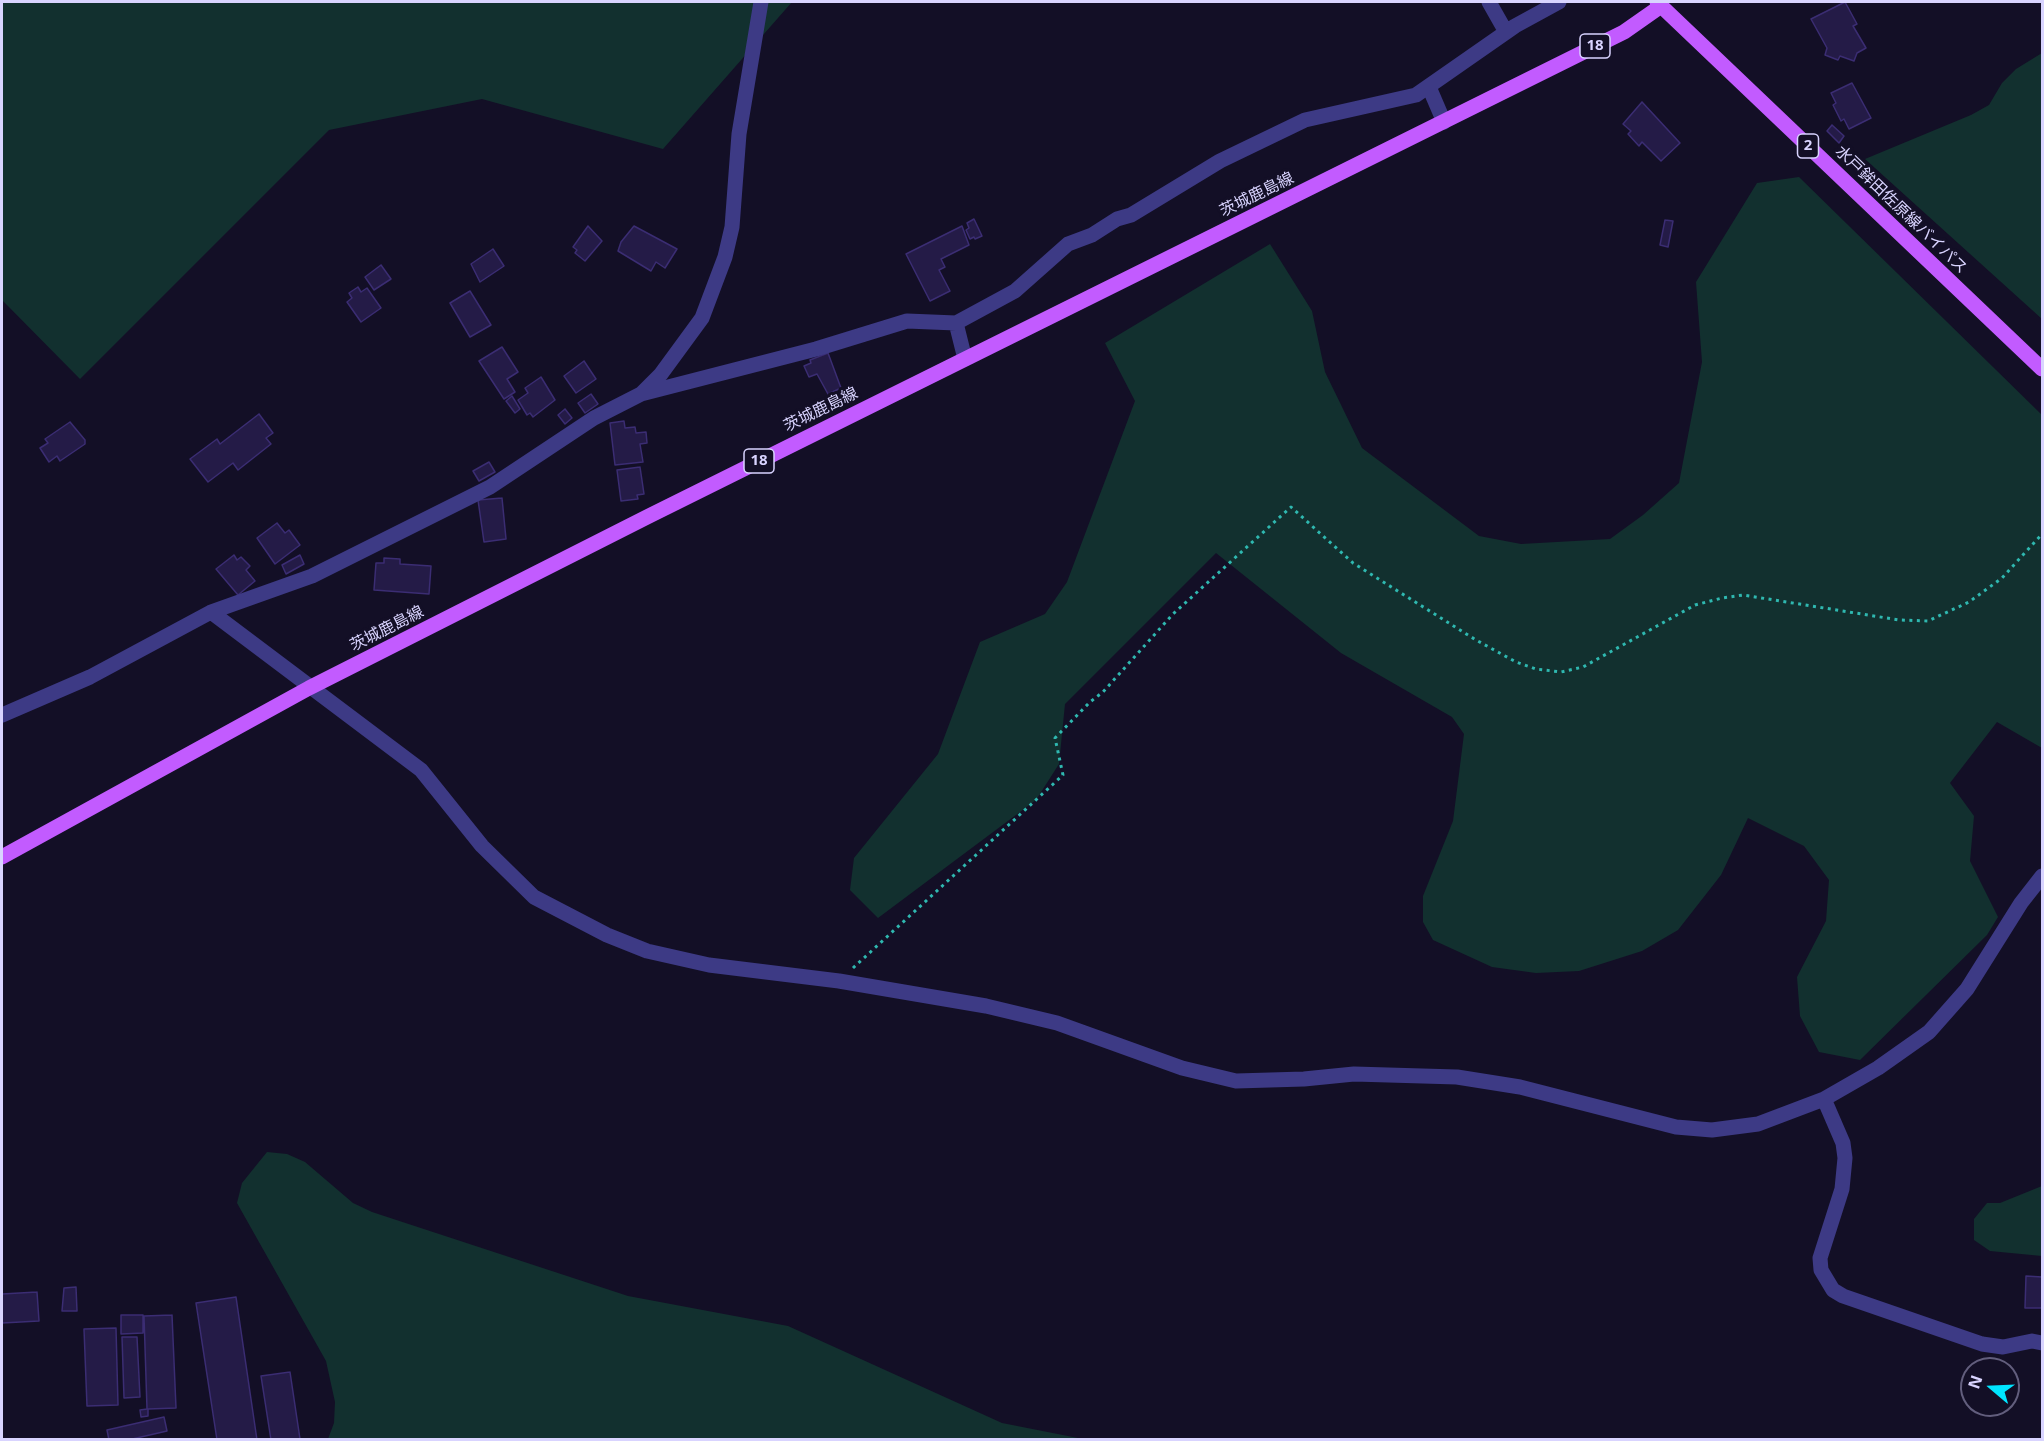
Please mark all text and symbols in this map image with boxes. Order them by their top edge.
road number: 18 [1580,34,1610,58]
road number: 2 [1798,134,1818,158]
street label: 水戸鉾田佐原線バイパス [1831,142,1971,278]
street label: 茨城鹿島線 [1217,169,1297,221]
street label: 茨城鹿島線 [781,384,861,436]
road number: 18 [744,449,774,473]
street label: 茨城鹿島線 [347,602,427,656]
north arrow [1960,1357,2020,1417]
text: N [1962,1372,1987,1392]

